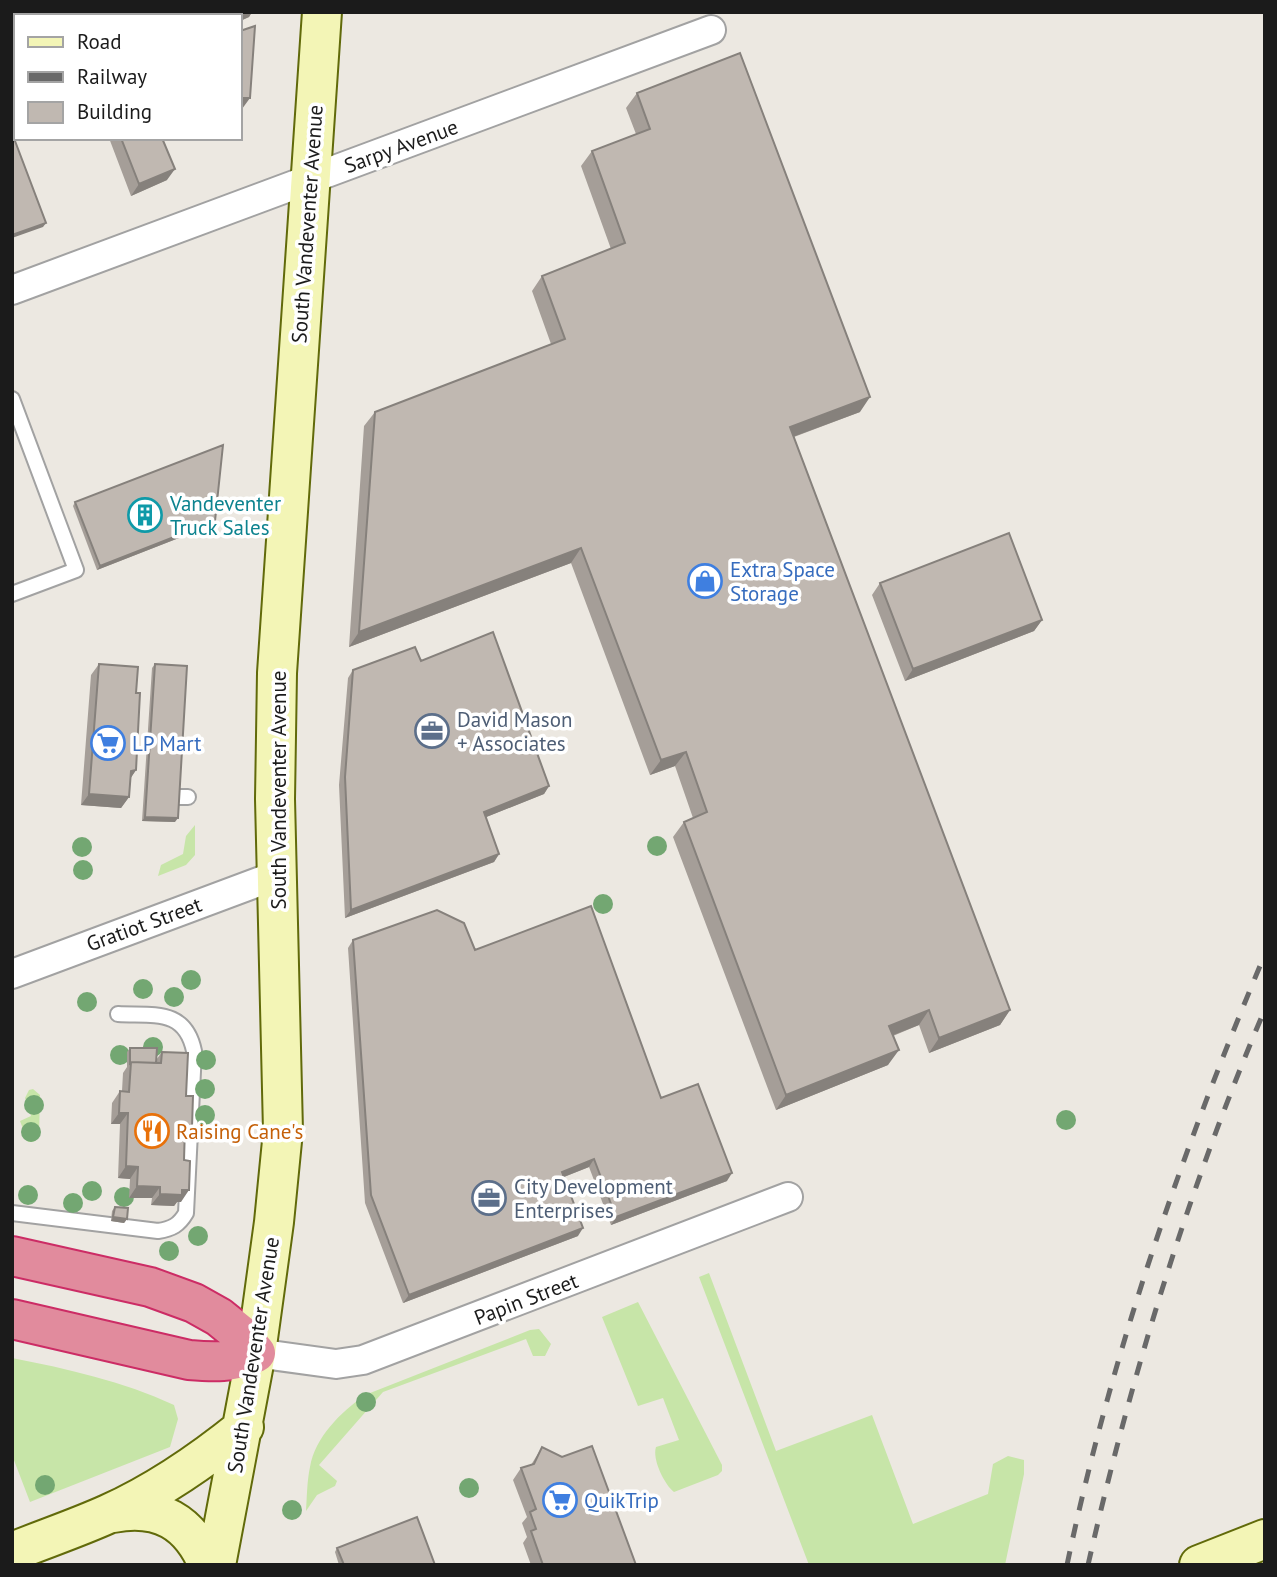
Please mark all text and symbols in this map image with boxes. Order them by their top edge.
legend [14,14,242,140]
text: Road [77,28,121,55]
text: Railway [77,63,147,90]
text: Building [77,98,152,125]
street label: South Vandeventer Avenue [285,104,329,344]
street label: Sarpy Avenue [340,113,462,179]
place label: Vandeventer Truck Sales [169,490,281,541]
building icon: Vandeventer Truck Sales [126,496,164,534]
place label: Extra Space Storage [730,556,835,607]
shop icon: Extra Space Storage [686,562,724,600]
street label: South Vandeventer Avenue [265,671,292,909]
place label: David Mason + Associates [457,706,572,757]
office icon: David Mason + Associates [413,712,451,750]
supermarket icon: LP Mart [89,724,127,762]
place label: LP Mart [132,730,201,757]
street label: Gratiot Street [83,891,205,957]
restaurant icon: Raising Cane's [133,1112,171,1150]
place label: Raising Cane's [176,1118,303,1145]
place label: City Development Enterprises [514,1173,673,1224]
office icon: City Development Enterprises [470,1179,508,1217]
street label: South Vandeventer Avenue [221,1235,285,1475]
street label: Papin Street [470,1267,582,1331]
supermarket icon: QuikTrip [541,1481,579,1519]
place label: QuikTrip [584,1487,659,1514]

